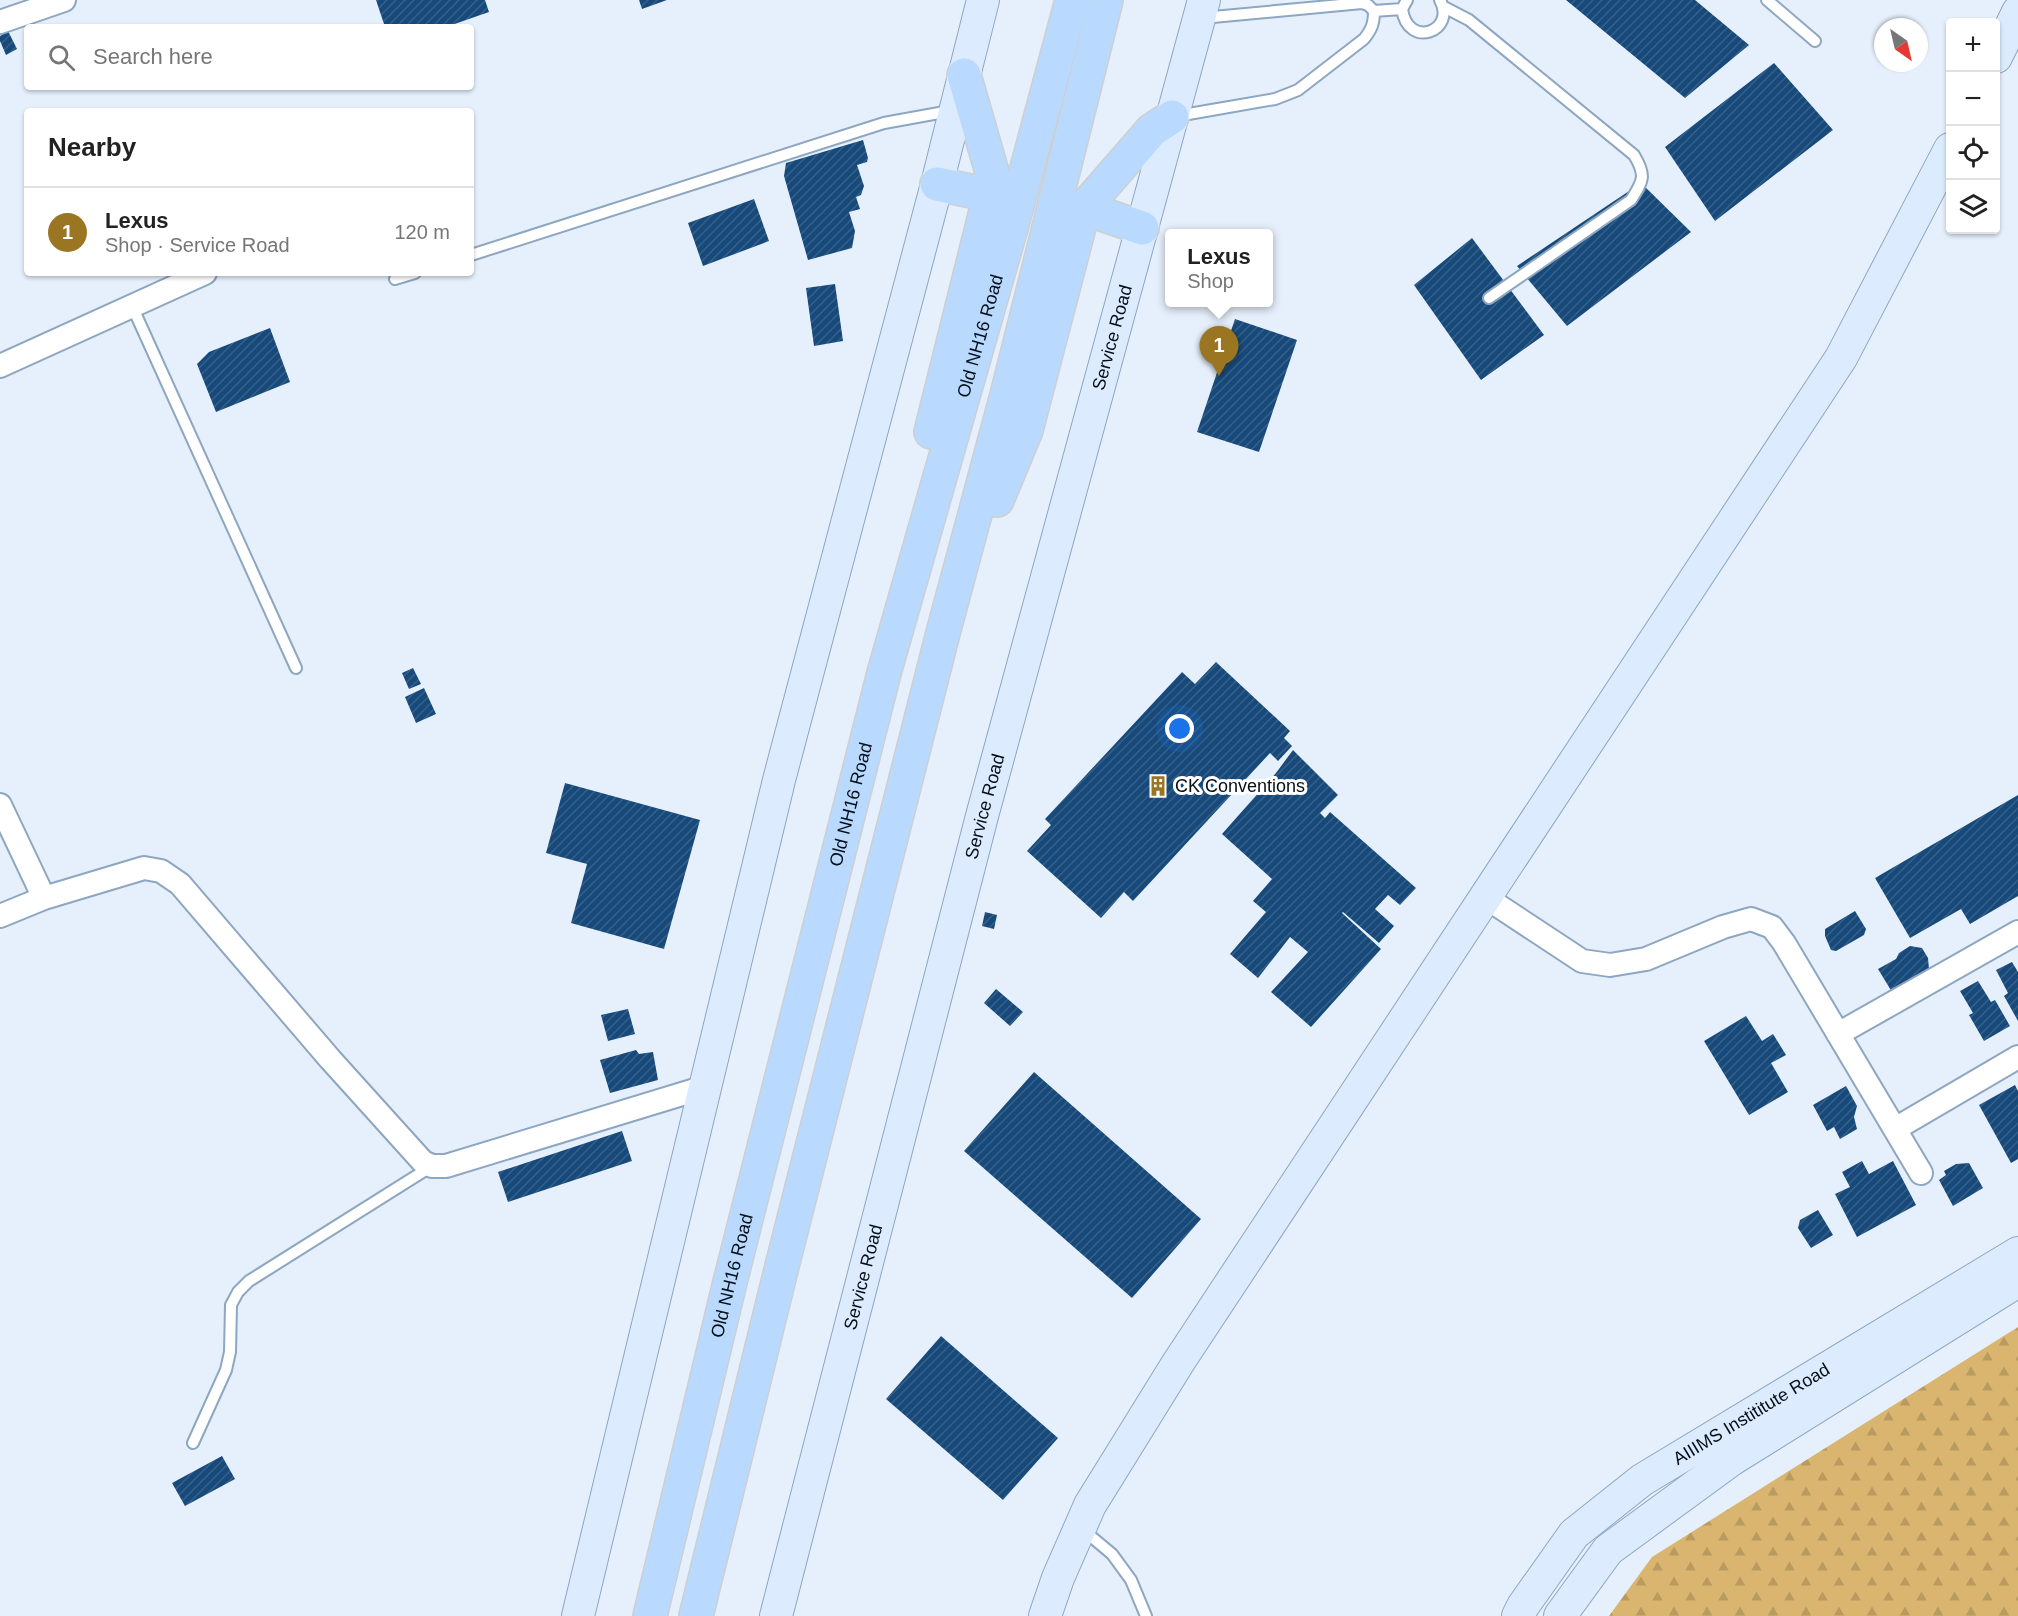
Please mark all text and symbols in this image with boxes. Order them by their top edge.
north arrow [1874,18,1928,72]
map controls [1946,18,2000,234]
button: + [1946,18,2000,72]
search box [24,24,474,90]
icon: search [45,41,78,74]
text: Search here [93,44,213,69]
button: − [1946,72,2000,126]
button: locate [1946,126,2000,180]
text: Nearby [48,132,136,162]
button: layers [1946,180,2000,234]
text: Lexus [105,208,169,233]
text: 1 [62,221,73,243]
text: 120 m [394,221,450,243]
popup [1165,229,1273,307]
text: Shop · Service Road [105,234,290,256]
text: Lexus [1187,244,1251,269]
text: Shop [1187,270,1234,292]
street label: Old NH16 Road [953,272,1007,400]
street label: Service Road [1088,283,1136,392]
pin: 1 [1200,326,1238,376]
your location [1165,714,1194,743]
street label: Old NH16 Road [825,740,876,869]
street label: Service Road [961,752,1008,861]
building icon: CK Conventions [1146,774,1170,798]
place label: CK Conventions [1175,776,1305,796]
street label: Old NH16 Road [707,1212,757,1340]
street label: Service Road [840,1222,886,1332]
street label: AIIIMS Instititute Road [1669,1359,1833,1469]

